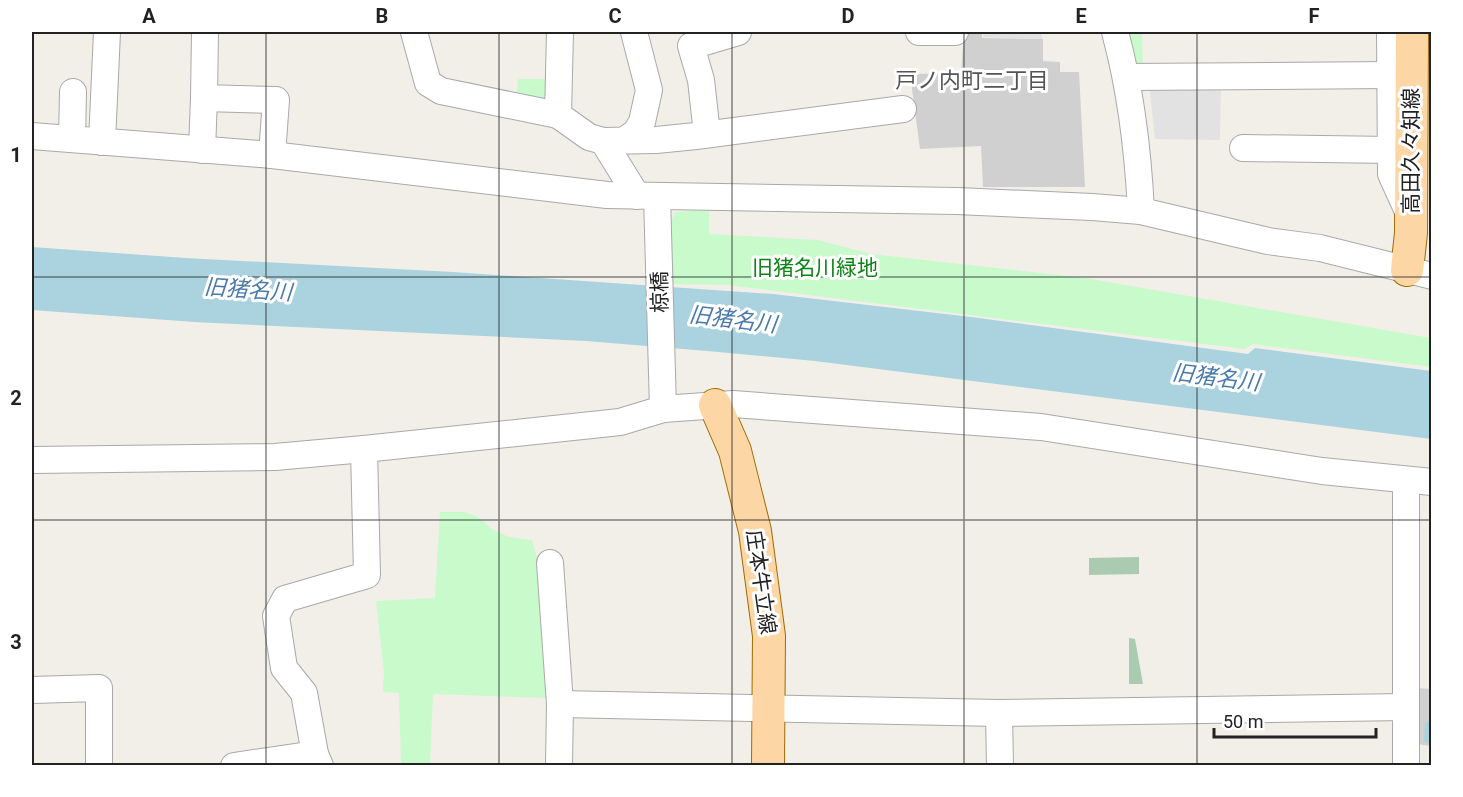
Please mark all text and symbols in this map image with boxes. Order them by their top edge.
text: A [142,4,156,28]
text: B [376,4,388,28]
text: C [608,4,622,28]
text: D [842,4,855,28]
text: E [1075,4,1087,28]
text: F [1309,4,1320,28]
district label: 戸ノ内町二丁目 [895,68,1049,93]
street label: 高田久々知線 [1399,88,1423,214]
text: 1 [10,143,22,167]
park label: 旧猪名川緑地 [752,256,878,280]
street label: 椋橋 [648,271,672,313]
water label: 旧猪名川 [203,274,295,305]
water label: 旧猪名川 [688,302,780,338]
water label: 旧猪名川 [1171,360,1263,396]
text: 2 [10,386,22,410]
street label: 庄本牛立線 [742,528,780,636]
text: 3 [10,630,22,654]
scale bar [1214,701,1376,739]
text: 50 m [1223,711,1263,732]

